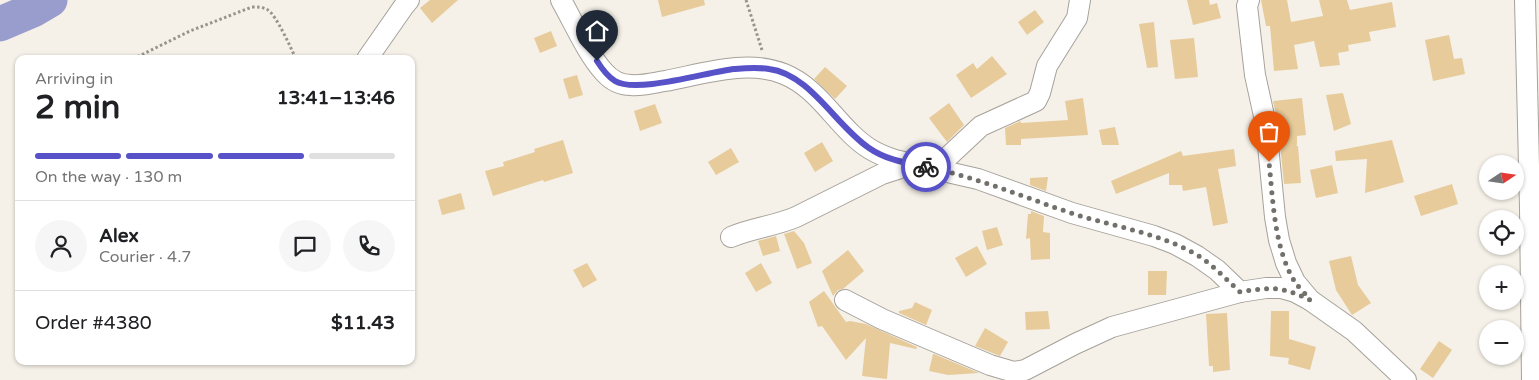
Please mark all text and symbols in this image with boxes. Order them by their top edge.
pin [576,10,618,61]
icon: home [583,17,611,45]
text: Arriving in [35,69,113,89]
text: 13:41–13:46 [277,87,395,109]
text: 2 min [35,89,120,127]
pin [1248,111,1290,162]
icon: bag [1255,118,1283,146]
courier [901,142,951,192]
icon: bike [912,153,940,181]
north arrow [1479,155,1524,200]
map controls [1479,155,1524,365]
text: On the way · 130 m [35,167,182,187]
button: locate [1479,210,1524,255]
button: person [35,220,87,272]
button: chat [279,220,331,272]
button: phone [343,220,395,272]
text: Alex [99,225,139,247]
text: Courier · 4.7 [99,247,191,267]
button: + [1479,265,1524,310]
text: Order #4380 [35,312,152,334]
text: $11.43 [331,312,395,334]
button: − [1479,320,1524,365]

